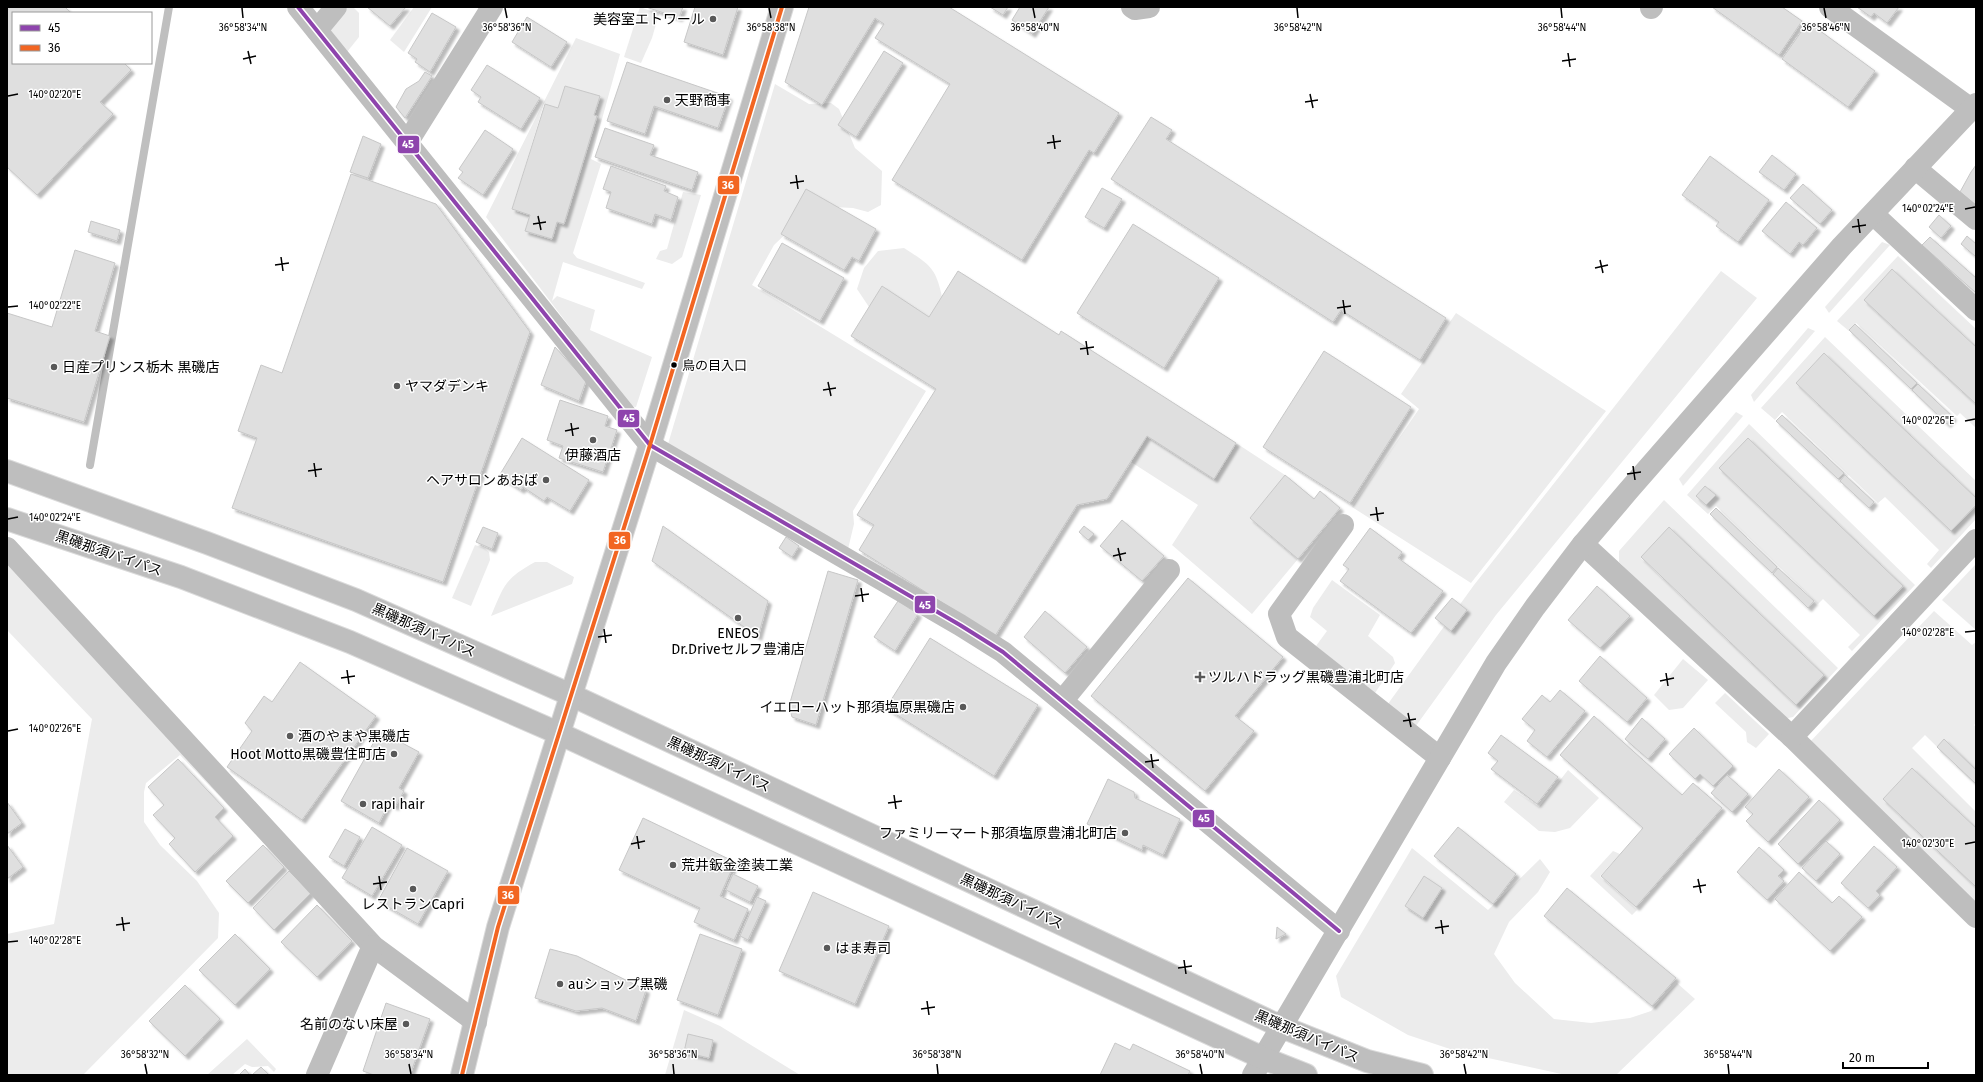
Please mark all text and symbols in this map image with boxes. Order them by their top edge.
place label: 美容室エトワール [593,11,705,28]
legend [12,12,152,64]
marker: 美容室エトワール [708,14,718,24]
text: 45 [48,21,60,35]
text: 36°58'34"N [219,22,267,34]
text: 36°58'36"N [483,22,531,34]
text: 36°58'38"N [746,22,796,34]
text: 36°58'40"N [1010,22,1060,34]
text: 36°58'42"N [1274,22,1322,34]
text: 36°58'44"N [1538,22,1586,34]
text: 36°58'46"N [1802,22,1850,34]
text: 36 [48,41,60,55]
text: 140°02'20"E [29,89,81,101]
place label: 天野商事 [675,92,731,109]
marker: 天野商事 [662,95,672,105]
line badge: 45 [397,135,420,154]
text: 45 [402,138,414,151]
line badge: 36 [717,175,740,195]
text: 36 [721,179,734,192]
text: 140°02'24"E [1902,203,1954,215]
text: 140°02'22"E [29,300,81,312]
place label: 鳥の目入口 [682,358,747,373]
place label: 日産プリンス栃木 黒磯店 [62,359,219,376]
marker: 鳥の目入口 [669,360,679,370]
marker: 日産プリンス栃木 黒磯店 [49,362,59,372]
place label: ヤマダデンキ [405,378,489,395]
marker: ヤマダデンキ [392,381,402,391]
line badge: 45 [617,409,640,428]
text: 45 [623,412,635,425]
text: 140°02'26"E [1902,415,1954,427]
marker: 伊藤酒店 [588,435,598,445]
place label: 伊藤酒店 [565,447,621,464]
place label: ヘアサロンあおば [426,472,538,489]
marker: ヘアサロンあおば [541,475,551,485]
text: 140°02'24"E [29,512,81,524]
street label: 黒磯那須バイパス [53,527,164,580]
line badge: 36 [608,531,631,550]
text: 36 [613,534,626,547]
line badge: 45 [914,595,936,614]
text: 45 [919,599,931,612]
street label: 黒磯那須バイパス [369,600,478,661]
marker: ENEOS Dr.Driveセルフ豊浦店 [733,613,743,623]
place label: ENEOS Dr.Driveセルフ豊浦店 [671,625,805,658]
text: 140°02'28"E [1902,627,1954,639]
place label: ツルハドラッグ黒磯豊浦北町店 [1208,669,1404,686]
marker: ツルハドラッグ黒磯豊浦北町店 [1195,672,1205,682]
place label: イエローハット那須塩原黒磯店 [759,699,955,716]
marker: イエローハット那須塩原黒磯店 [958,702,968,712]
text: 140°02'26"E [29,723,81,735]
place label: 酒のやまや黒磯店 [298,728,410,745]
marker: 酒のやまや黒磯店 [285,731,295,741]
street label: 黒磯那須バイパス [665,733,773,796]
place label: Hoot Motto黒磯豊住町店 [230,746,386,763]
marker: Hoot Motto黒磯豊住町店 [389,749,399,759]
place label: rapi hair [371,796,425,813]
marker: rapi hair [358,799,368,809]
line badge: 45 [1192,809,1215,828]
text: 45 [1198,812,1210,825]
place label: ファミリーマート那須塩原豊浦北町店 [879,825,1117,842]
marker: ファミリーマート那須塩原豊浦北町店 [1120,828,1130,838]
text: 140°02'30"E [1902,838,1954,850]
place label: 荒井鈑金塗装工業 [681,857,793,874]
marker: 荒井鈑金塗装工業 [668,860,678,870]
street label: 黒磯那須バイパス [958,870,1066,933]
marker: レストランCapri [408,884,418,894]
line badge: 36 [497,885,520,905]
text: 36 [501,889,514,902]
place label: レストランCapri [362,896,464,913]
text: 140°02'28"E [29,935,81,947]
place label: はま寿司 [835,940,891,957]
marker: はま寿司 [822,943,832,953]
place label: auショップ黒磯 [568,976,668,993]
marker: auショップ黒磯 [555,979,565,989]
street label: 黒磯那須バイパス [1252,1007,1362,1066]
place label: 名前のない床屋 [300,1016,398,1033]
marker: 名前のない床屋 [401,1019,411,1029]
scale bar [1843,1044,1928,1070]
text: 36°58'32"N [121,1049,169,1061]
text: 36°58'34"N [385,1049,433,1061]
text: 36°58'36"N [649,1049,697,1061]
text: 36°58'38"N [912,1049,962,1061]
text: 36°58'40"N [1175,1049,1225,1061]
text: 36°58'42"N [1440,1049,1488,1061]
text: 36°58'44"N [1704,1049,1752,1061]
text: 20 m [1849,1051,1875,1065]

